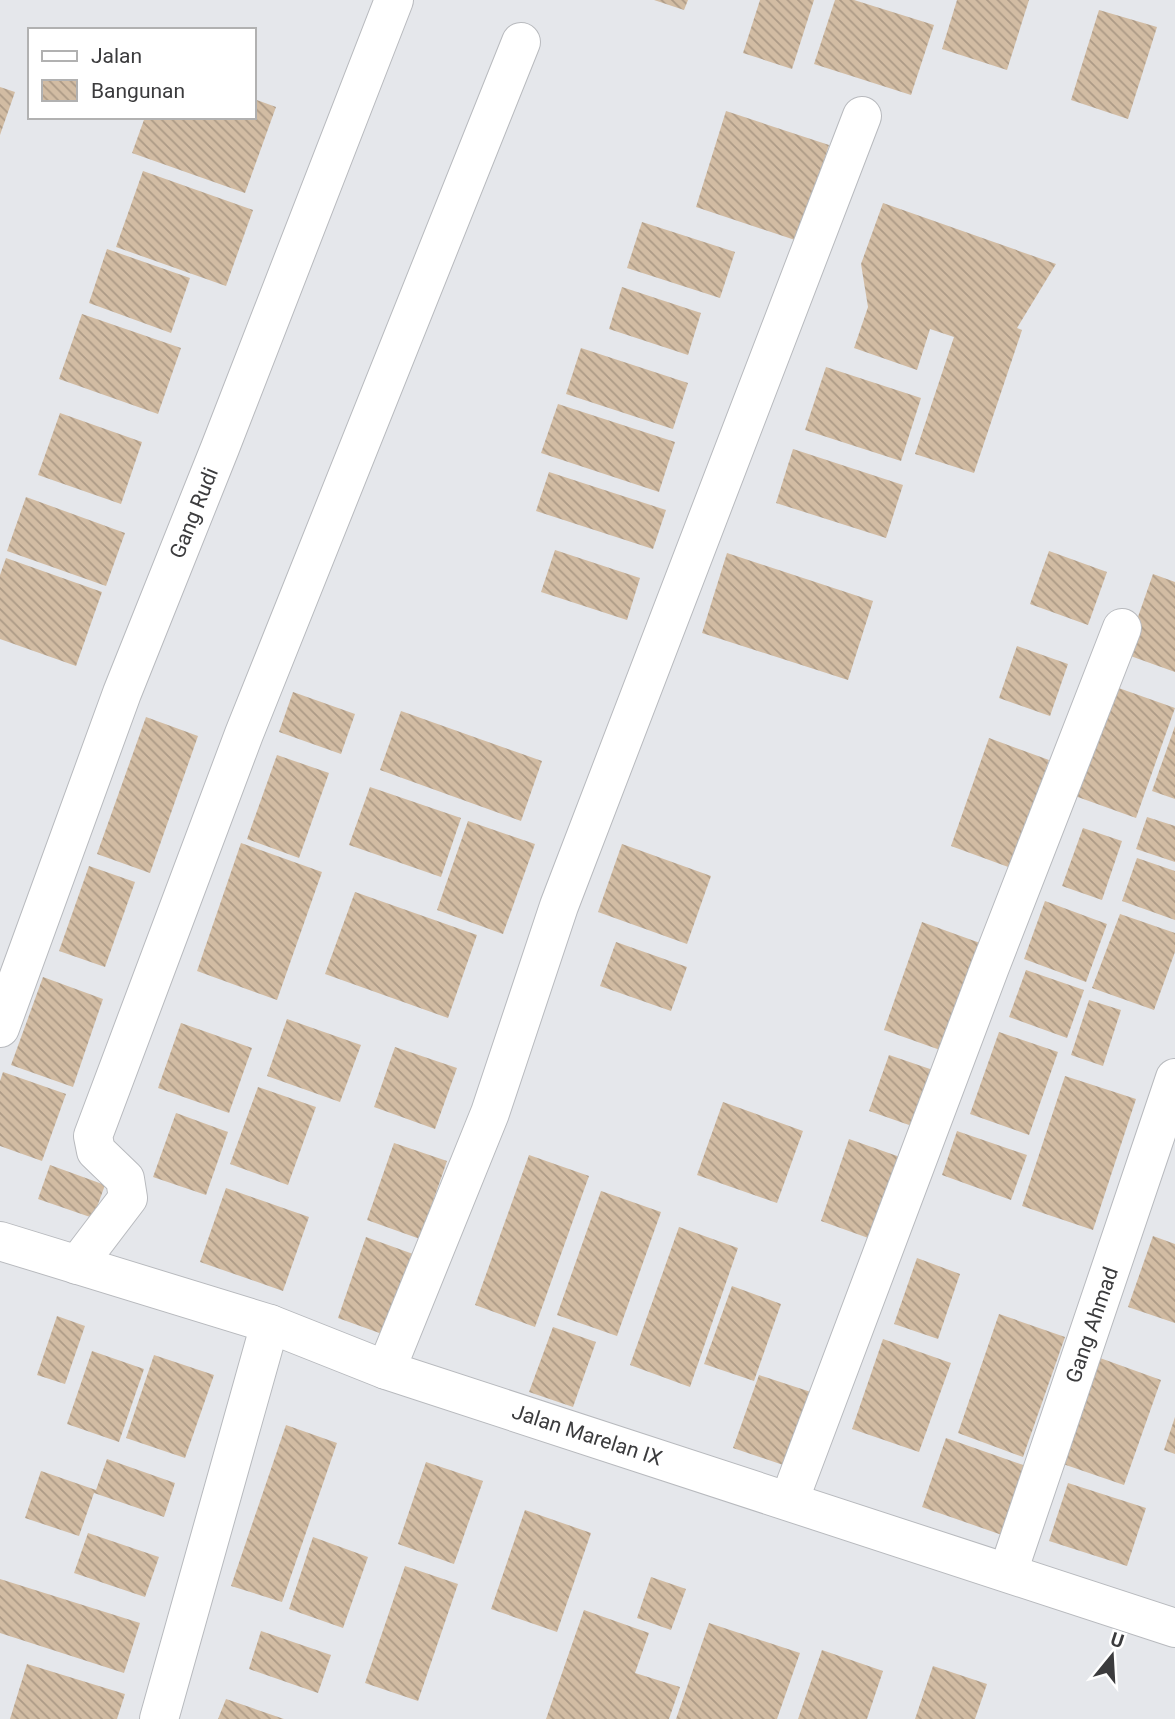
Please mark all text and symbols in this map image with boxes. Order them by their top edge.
legend [28,28,256,119]
text: Jalan [91,44,142,68]
text: Bangunan [91,79,185,103]
street label: Gang Rudi [165,464,223,562]
street label: Gang Ahmad [1061,1264,1123,1386]
street label: Jalan Marelan IX [509,1399,665,1471]
north arrow [1077,1621,1147,1691]
text: U [1108,1627,1127,1653]

